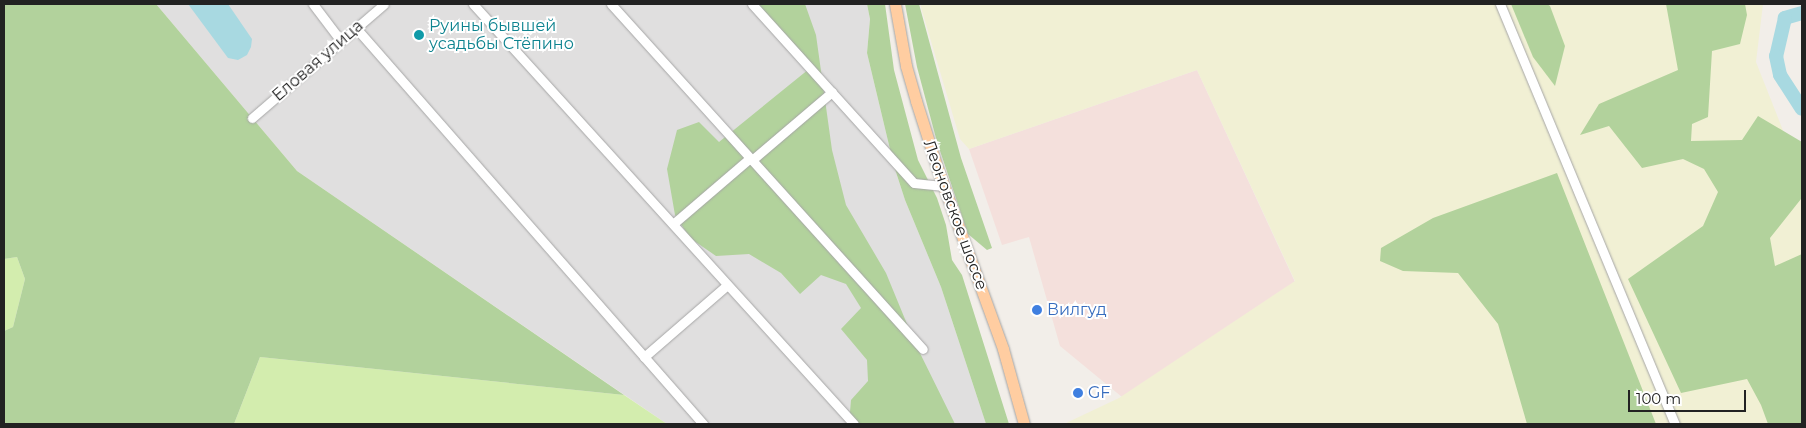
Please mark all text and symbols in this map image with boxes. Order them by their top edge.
street label: Еловая улица [269,16,367,106]
place label: Руины бывшей усадьбы Стёпино [429,16,574,54]
marker: Руины бывшей усадьбы Стёпино [413,29,425,41]
street label: Леоновское шоссе [919,137,991,293]
place label: Вилгуд [1047,300,1107,320]
marker: Вилгуд [1031,304,1043,316]
scale bar [1631,380,1748,412]
place label: GF [1088,383,1110,403]
marker: GF [1072,387,1084,399]
text: 100 m [1636,389,1681,408]

